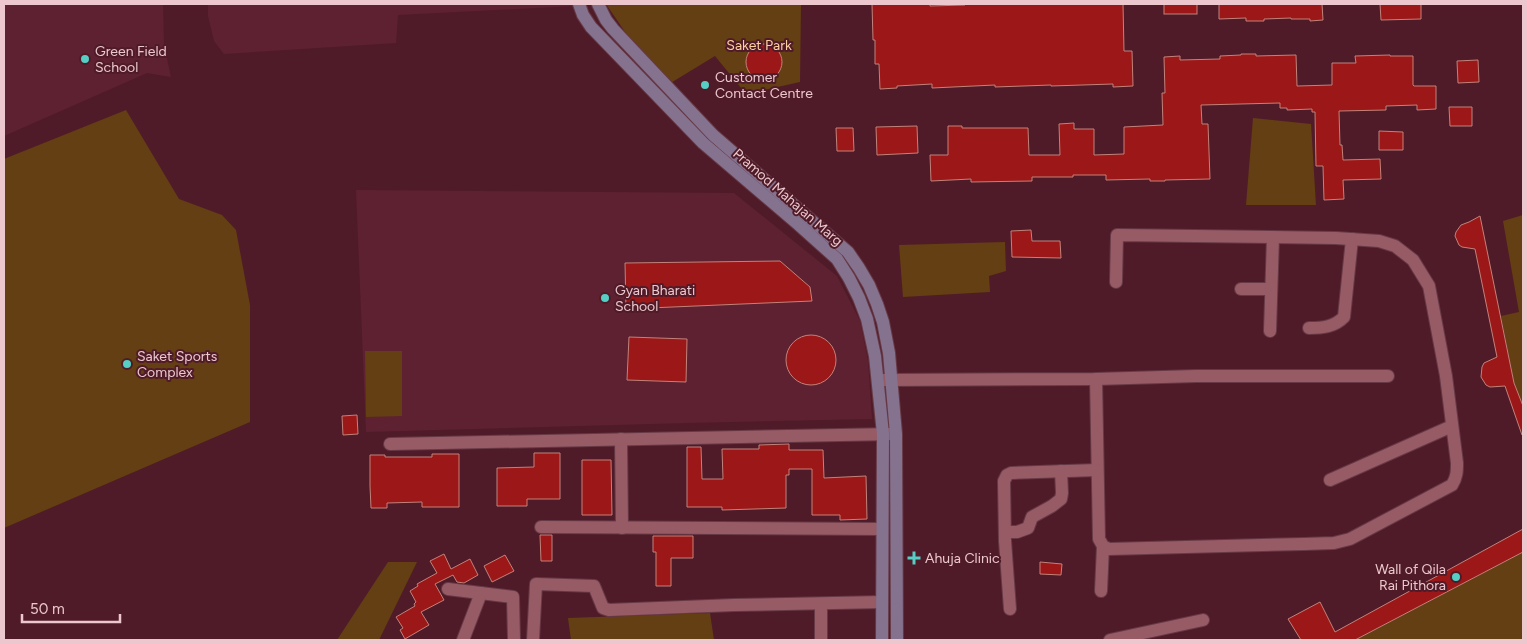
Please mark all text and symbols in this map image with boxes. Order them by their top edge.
park label: Saket Park [726,37,792,54]
place label: Green Field School [95,43,167,76]
marker: Green Field School [79,53,91,65]
place label: Customer Contact Centre [715,69,813,102]
marker: Customer Contact Centre [699,79,711,91]
street label: Pramod Mahajan Marg [729,145,846,250]
place label: Gyan Bharati School [615,282,695,315]
marker: Gyan Bharati School [599,292,611,304]
place label: Saket Sports Complex [137,348,217,381]
marker: Saket Sports Complex [121,358,133,370]
place label: Ahuja Clinic [925,550,1000,567]
marker: Ahuja Clinic [907,551,921,565]
place label: Wall of Qila Rai Pithora [1375,561,1446,594]
marker: Wall of Qila Rai Pithora [1450,571,1462,583]
scale bar [22,592,120,624]
text: 50 m [30,600,65,618]

